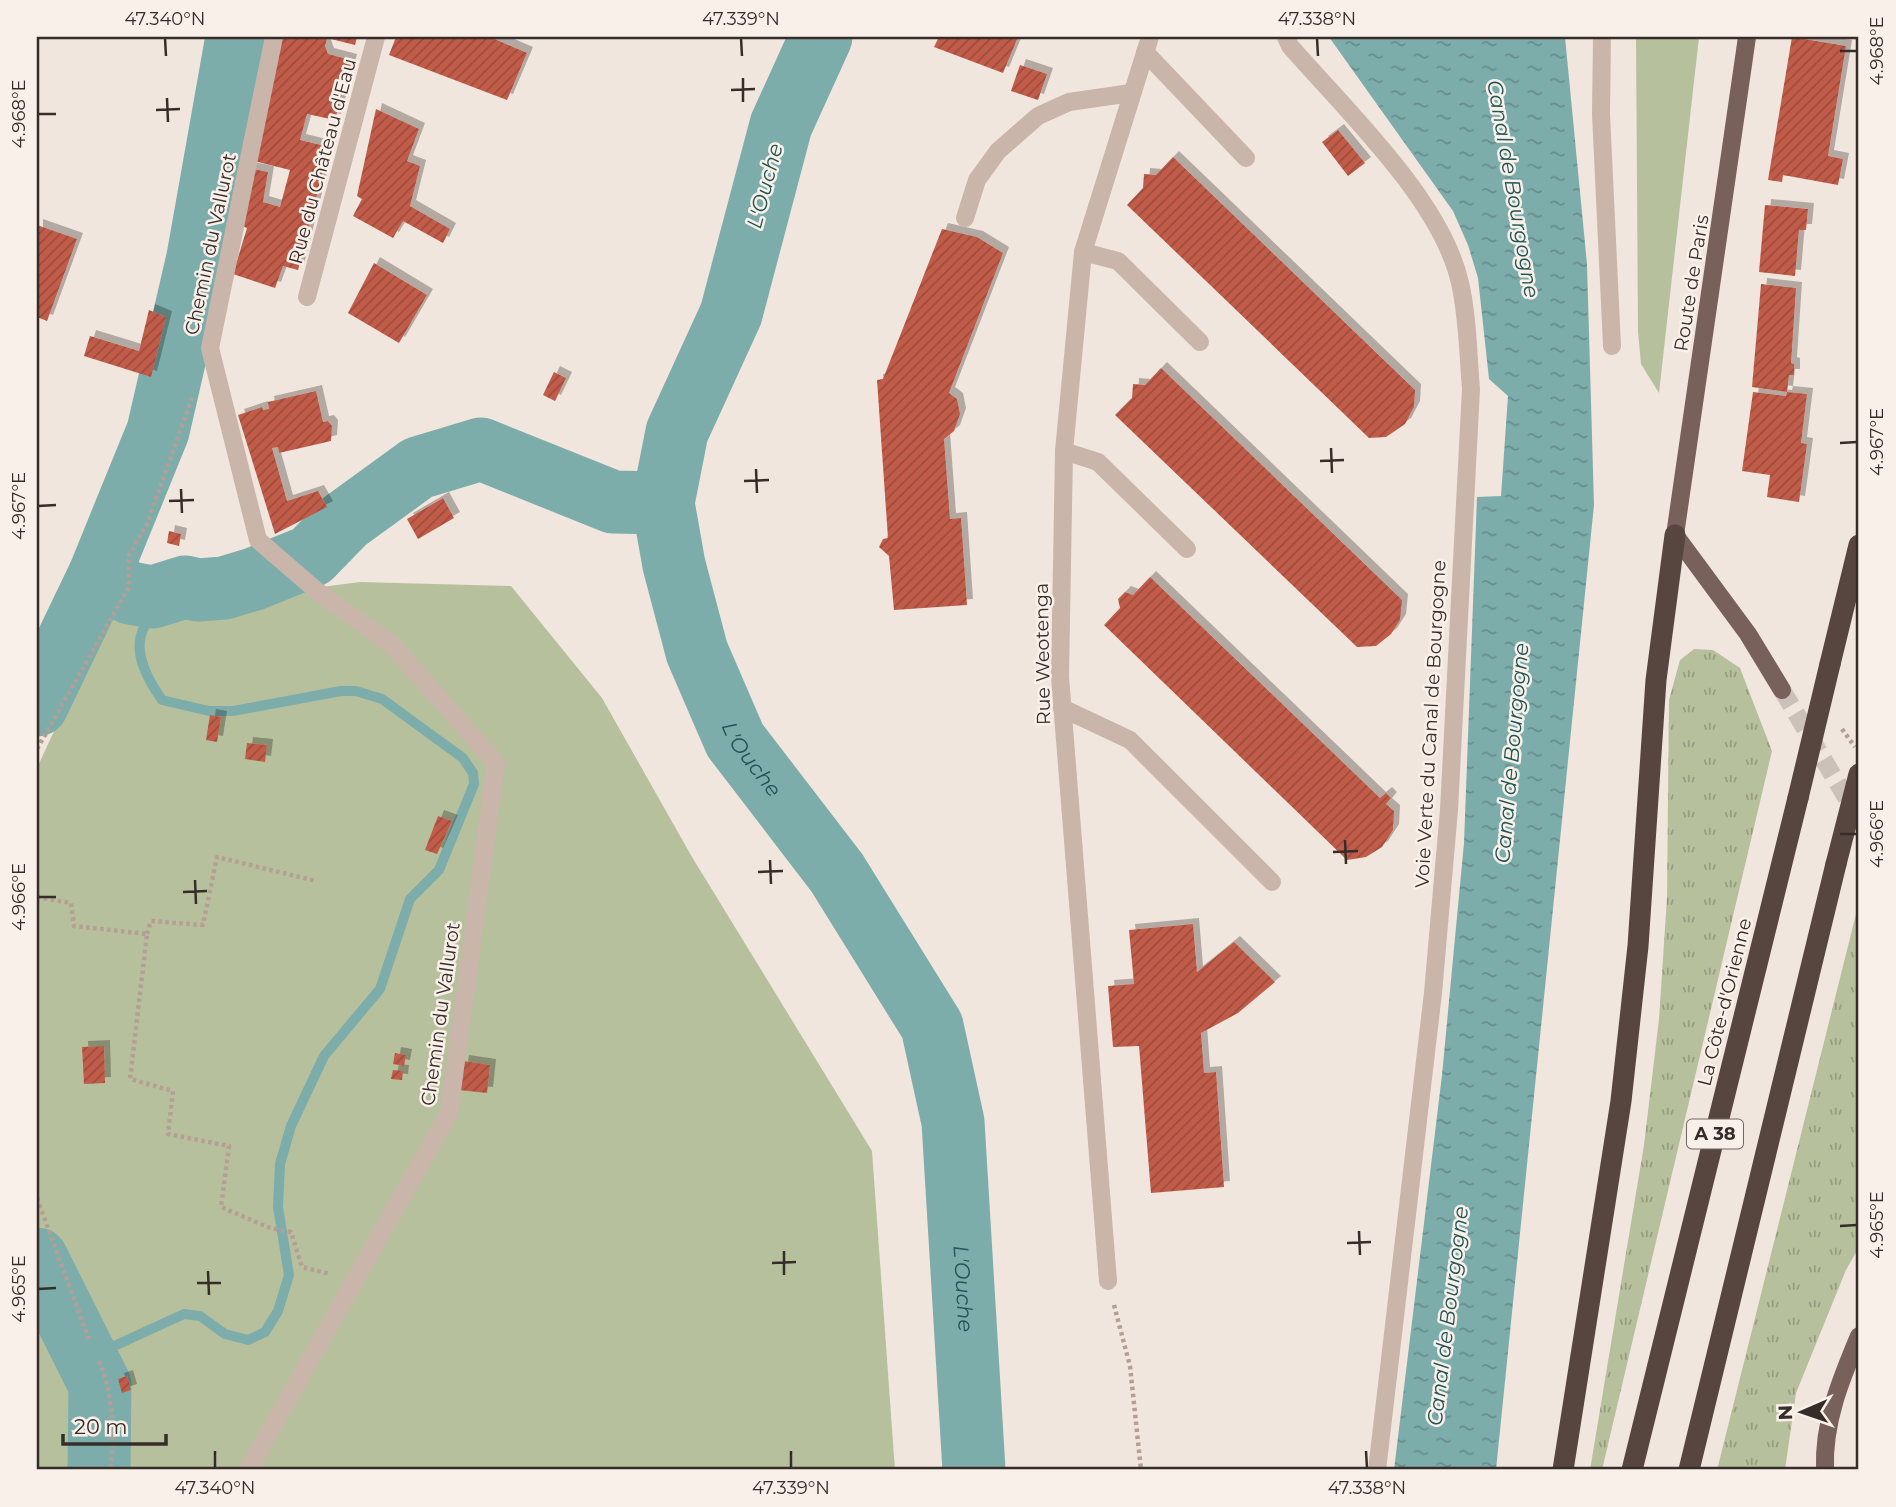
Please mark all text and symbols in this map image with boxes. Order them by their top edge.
text: 47.340°N [125,8,205,30]
text: 47.339°N [702,8,780,30]
text: 47.338°N [1278,8,1356,30]
text: 4.968°E [1866,16,1888,86]
street label: Rue du Château d'Eau [284,56,361,266]
water label: Canal de Bourgogne [1482,78,1545,300]
text: 4.968°E [8,79,30,149]
water label: L'Ouche [741,141,788,231]
street label: Chemin du Vallurot [180,151,241,337]
street label: Route de Paris [1669,213,1714,353]
text: 4.967°E [1866,408,1888,476]
text: 4.967°E [8,472,30,540]
street label: Voie Verte du Canal de Bourgogne [1410,559,1451,889]
street label: Rue Weotenga [1030,583,1055,725]
water label: Canal de Bourgogne [1489,642,1534,864]
water label: L'Ouche [717,718,787,802]
text: 4.966°E [1866,800,1888,868]
text: 4.966°E [8,863,30,931]
street label: La Côte-d'Orienne [1692,916,1756,1089]
street label: Chemin du Vallurot [416,921,465,1107]
road number: A 38 [1687,1120,1743,1148]
text: 4.965°E [1866,1191,1888,1259]
water label: Canal de Bourgogne [1422,1205,1473,1427]
water label: L'Ouche [948,1244,979,1333]
text: 4.965°E [8,1255,30,1323]
north arrow [1766,1378,1836,1448]
scale bar [63,1402,166,1446]
text: N [1774,1404,1797,1421]
text: 20 m [74,1414,128,1439]
text: 47.340°N [175,1477,255,1499]
text: 47.339°N [752,1477,830,1499]
text: 47.338°N [1328,1477,1406,1499]

